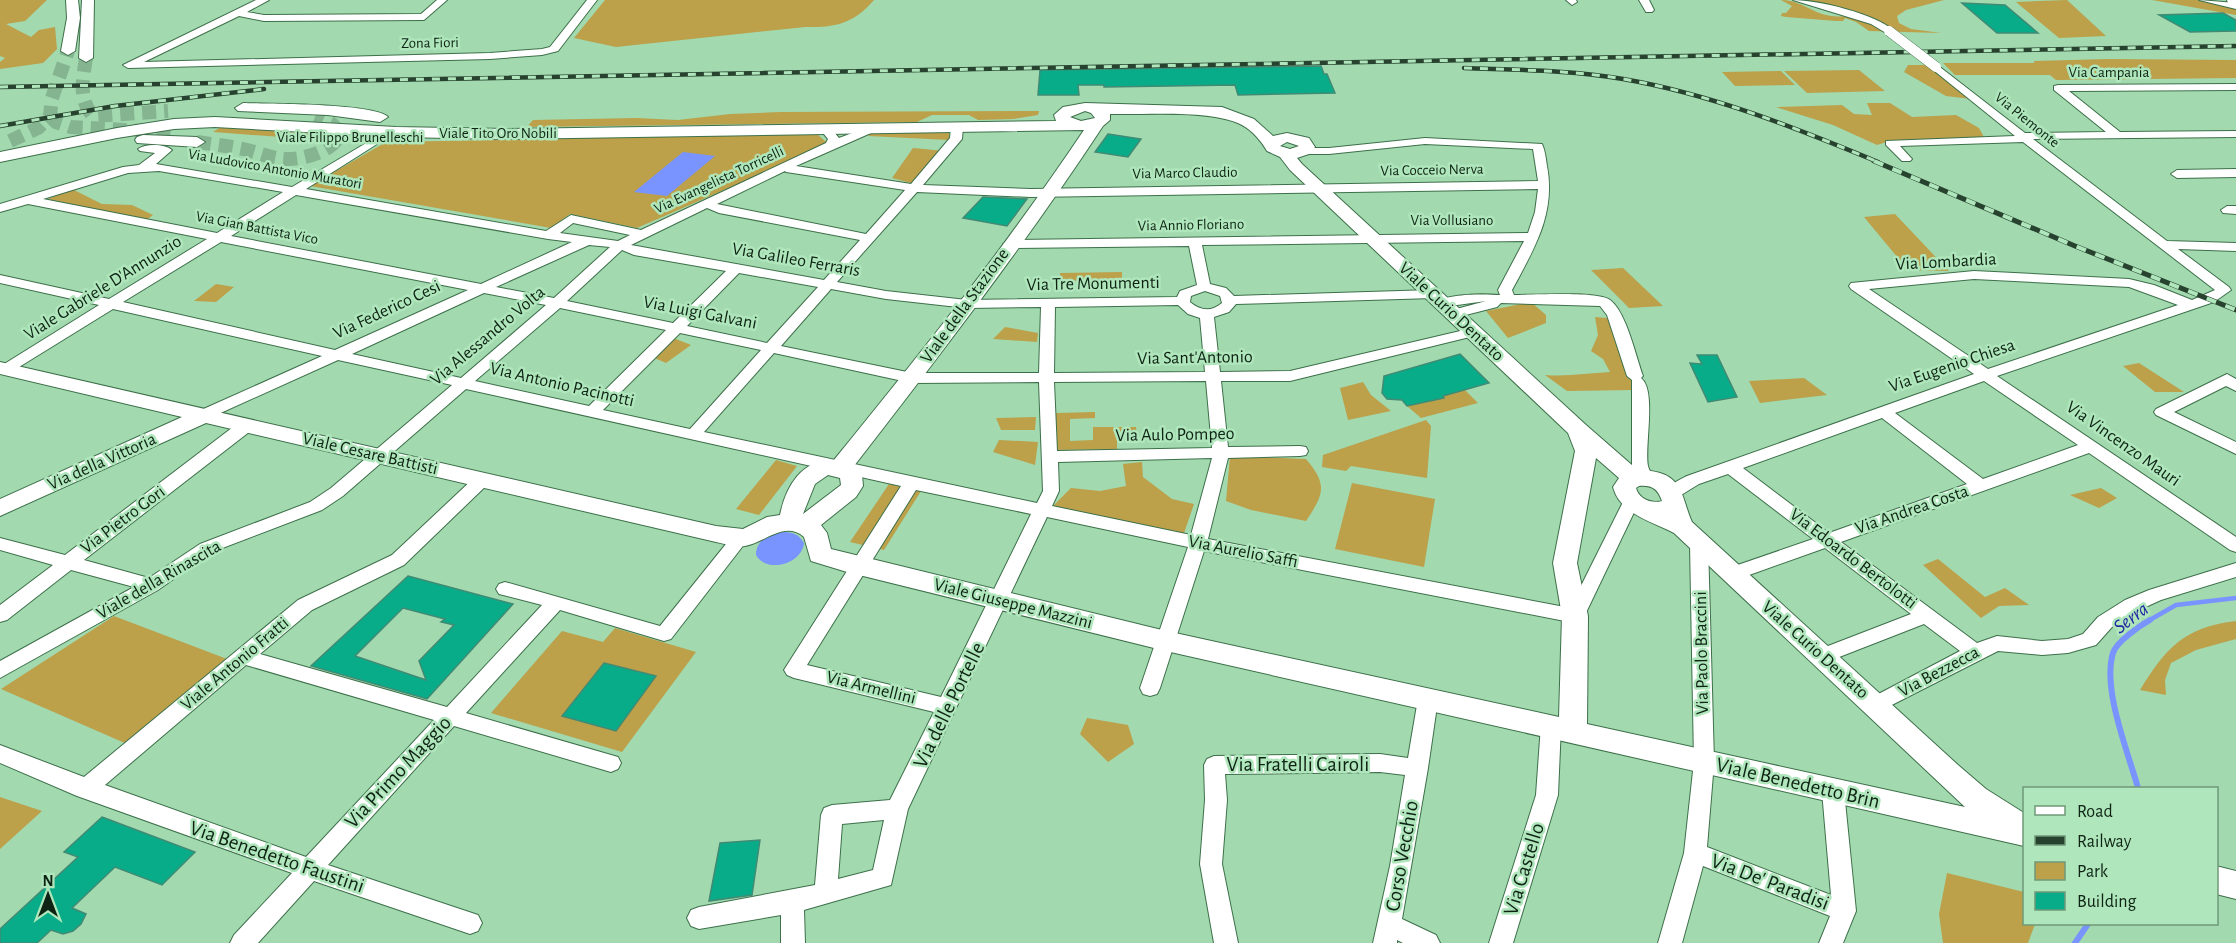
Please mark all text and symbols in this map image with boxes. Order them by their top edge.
street label: Zona Fiori [401,35,459,51]
street label: Via Campania [2069,65,2149,80]
street label: Via Piemonte [1992,90,2062,151]
street label: Viale Tito Oro Nobili [439,126,557,141]
street label: Viale Filippo Brunelleschi [277,130,423,145]
street label: Via Evangelista Torricelli [652,143,786,217]
street label: Via Ludovico Antonio Muratori [187,146,363,192]
street label: Via Cocceio Nerva [1380,162,1484,178]
street label: Via Marco Claudio [1132,165,1238,181]
street label: Via Gian Battista Vico [195,209,319,247]
street label: Via Vollusiano [1411,213,1493,228]
street label: Via Annio Floriano [1138,217,1244,233]
street label: Viale Gabriele D'Annunzio [21,232,185,344]
street label: Via Galileo Ferraris [730,240,862,280]
street label: Viale della Stazione [917,245,1013,367]
street label: Via Lombardia [1895,250,1997,274]
street label: Viale Curio Dentato [1395,259,1507,365]
street label: Via Tre Monumenti [1026,274,1160,294]
street label: Via Federico Cesi [331,277,443,343]
street label: Via Alessandro Volta [427,283,549,389]
street label: Via Luigi Galvani [642,293,758,333]
street label: Via Eugenio Chiesa [1887,336,2017,396]
street label: Via Sant'Antonio [1137,348,1253,368]
street label: Via Antonio Pacinotti [488,360,636,410]
street label: Via Vincenzo Mauri [2063,398,2183,490]
street label: Via Aulo Pompeo [1115,425,1235,445]
street label: Via della Vittoria [45,430,159,494]
street label: Viale Cesare Battisti [301,430,439,478]
street label: Via Andrea Costa [1853,482,1971,538]
street label: Via Pietro Gori [77,483,169,557]
street label: Via Edoardo Bertolotti [1786,505,1920,613]
street label: Via Aurelio Saffi [1187,533,1299,571]
street label: Viale della Rinascita [94,537,224,623]
street label: Viale Giuseppe Mazzini [932,576,1094,632]
street label: Via Paolo Braccini [1692,591,1712,715]
street label: Viale Curio Dentato [1758,598,1872,702]
water label: Serra [2110,599,2152,637]
street label: Viale Antonio Fratti [178,614,292,714]
street label: Via delle Portelle [909,639,989,771]
street label: Via Bezzecca [1896,643,1982,701]
street label: Via Armellini [824,668,918,708]
street label: Via Primo Maggio [341,712,455,832]
street label: Via Fratelli Cairoli [1227,754,1369,775]
street label: Viale Benedetto Brin [1714,754,1882,812]
legend [2023,787,2218,925]
street label: Corso Vecchio [1382,799,1422,913]
text: Road [2077,803,2113,821]
street label: Via Benedetto Faustini [187,817,367,897]
street label: Via Castello [1500,820,1548,918]
text: Railway [2077,833,2132,851]
street label: Via De' Paradisi [1708,850,1832,914]
text: Park [2077,863,2109,881]
north arrow [18,865,78,925]
text: N [42,873,54,889]
text: Building [2077,893,2137,911]

